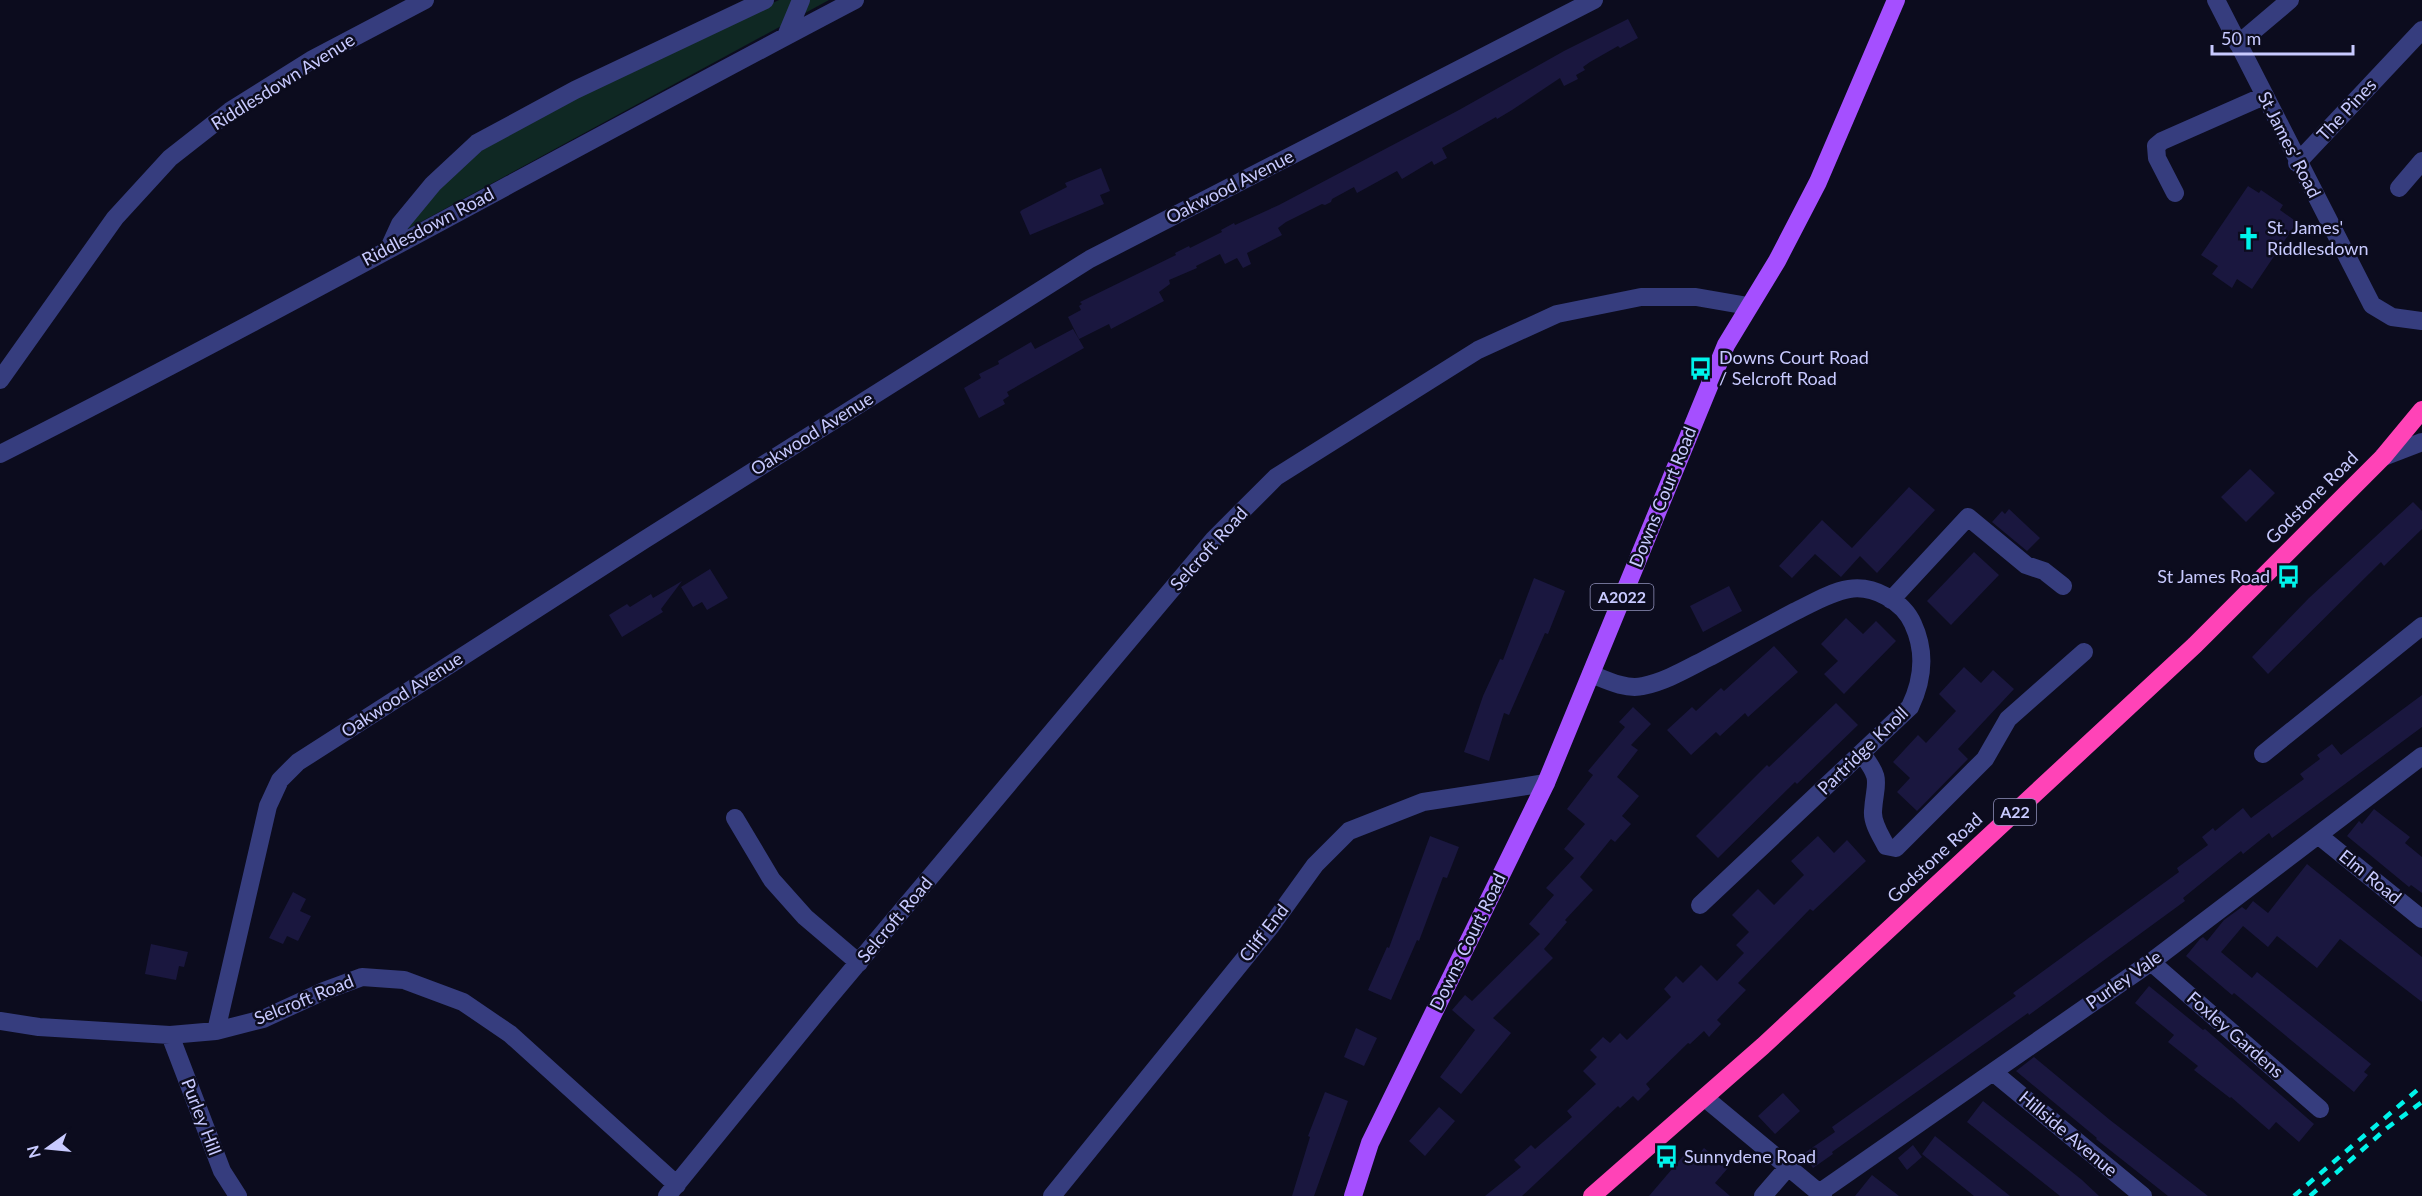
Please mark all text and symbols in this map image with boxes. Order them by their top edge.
scale bar [2212,18,2353,56]
text: 50 m [2221,27,2261,49]
street label: Riddlesdown Avenue [207,28,358,134]
street label: The Pines [2312,73,2381,145]
street label: St James' Road [2254,88,2326,201]
street label: Oakwood Avenue [1162,144,1297,228]
street label: Riddlesdown Road [358,182,497,270]
place label: St. James' Riddlesdown [2267,216,2369,259]
church icon: St. James' Riddlesdown [2236,225,2262,251]
place label: Downs Court Road / Selcroft Road [1719,346,1869,389]
bus stop icon: Downs Court Road / Selcroft Road [1688,355,1714,381]
street label: Oakwood Avenue [746,387,877,480]
street label: Downs Court Road [1624,423,1700,570]
street label: Godstone Road [2260,446,2362,548]
street label: Selcroft Road [1165,502,1252,595]
bus stop icon: St James Road [2275,564,2301,590]
place label: St James Road [2157,565,2270,587]
road number: A2022 [1590,584,1654,610]
street label: Oakwood Avenue [337,647,466,742]
street label: Partridge Knoll [1812,702,1912,799]
road number: A22 [1994,799,2036,825]
street label: Godstone Road [1882,808,1986,907]
street label: Elm Road [2335,844,2406,908]
street label: Downs Court Road [1424,869,1510,1014]
street label: Selcroft Road [852,872,936,967]
street label: Cliff End [1234,899,1293,966]
street label: Purley Vale [2081,945,2165,1013]
street label: Selcroft Road [251,969,356,1029]
street label: Foxley Gardens [2183,986,2289,1082]
street label: Purley Hill [177,1075,227,1158]
street label: Hillside Avenue [2015,1086,2122,1181]
north arrow [18,1118,78,1178]
text: N [22,1144,44,1160]
bus stop icon: Sunnydene Road [1653,1144,1679,1170]
place label: Sunnydene Road [1684,1145,1816,1167]

